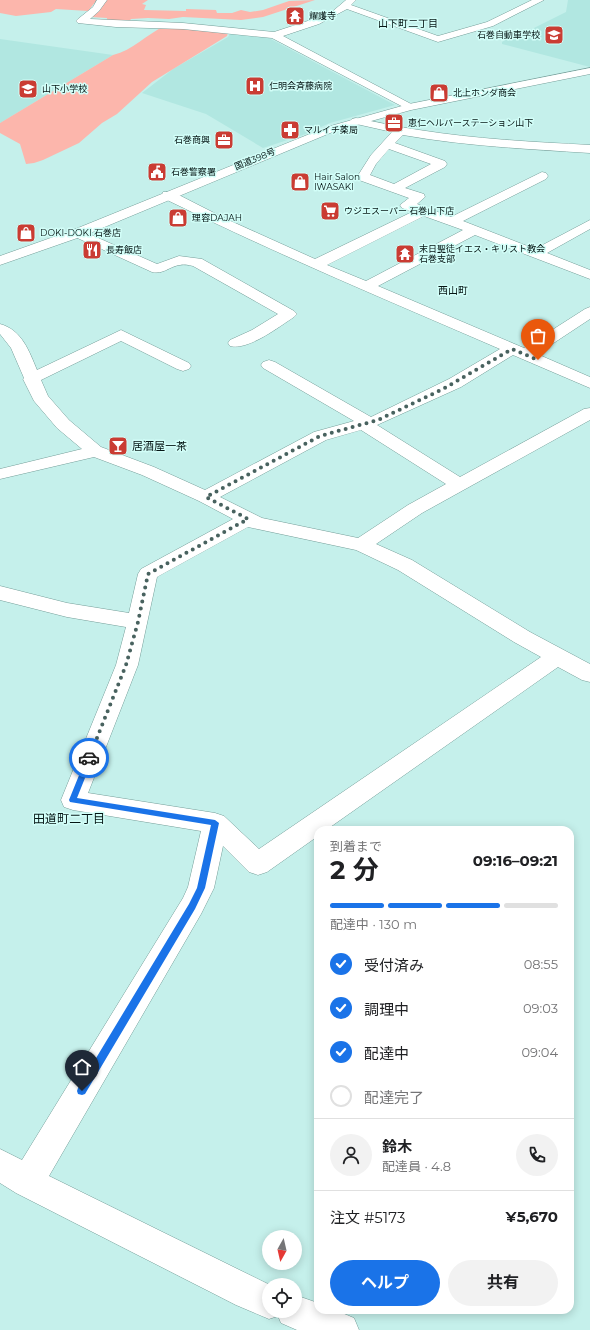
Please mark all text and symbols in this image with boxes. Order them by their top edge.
temple icon: 耀護寺 [284,5,306,27]
place label: 耀護寺 [309,10,336,21]
district label: 山下町二丁目 [378,17,438,30]
school or university icon: 石巻自動車学校 [543,24,565,46]
place label: 石巻自動車学校 [477,29,540,40]
hospital icon: 仁明会斉藤病院 [244,75,266,97]
school or university icon: 山下小学校 [17,78,39,100]
place label: 仁明会斉藤病院 [269,80,332,91]
shop icon: 北上ホンダ商会 [428,82,450,104]
place label: 山下小学校 [42,83,87,94]
place label: 北上ホンダ商会 [453,87,516,98]
office icon: 恵仁ヘルパーステーション山下 [383,112,405,134]
place label: 恵仁ヘルパーステーション山下 [408,117,533,128]
pharmacy icon: マルイチ薬局 [279,119,301,141]
place label: マルイチ薬局 [304,124,358,135]
office icon: 石巻商興 [213,129,235,151]
place label: 石巻商興 [174,134,210,145]
street label: 国道398号 [233,145,277,172]
public building icon: 石巻警察署 [146,161,168,183]
place label: 石巻警察署 [171,166,216,177]
shop icon: Hair Salon IWASAKI [289,171,311,193]
place label: Hair Salon IWASAKI [314,171,360,192]
supermarket icon: ウジエスーパー 石巻山下店 [319,200,341,222]
place label: ウジエスーパー 石巻山下店 [344,205,454,216]
shop icon: 理容DAJAH [167,207,189,229]
place label: 理容DAJAH [192,212,242,223]
shop icon: DOKI-DOKI 石巻店 [15,222,37,244]
place label: DOKI-DOKI 石巻店 [40,227,121,238]
restaurant icon: 長寿飯店 [81,239,103,261]
temple icon: 末日聖徒イエス・キリスト教会 石巻支部 [394,243,416,265]
place label: 末日聖徒イエス・キリスト教会 石巻支部 [419,243,545,264]
place label: 長寿飯店 [106,244,142,255]
district label: 西山町 [438,284,468,297]
pin [521,319,555,360]
icon: bag [527,325,549,347]
bar icon: 居酒屋一茶 [107,435,129,457]
place label: 居酒屋一茶 [132,439,187,453]
courier [69,738,109,778]
icon: car [78,747,100,769]
district label: 田道町二丁目 [33,811,105,826]
text: 到着まで [330,838,382,854]
text: 09:16–09:21 [473,851,558,870]
text: 2 分 [330,854,379,886]
text: 配達中 · 130 m [330,916,417,932]
icon: check [330,953,352,975]
text: 受付済み [364,956,424,975]
text: 08:55 [524,956,558,972]
icon: check [330,997,352,1019]
text: 調理中 [364,1000,409,1019]
text: 09:03 [523,1000,558,1016]
icon: check [330,1041,352,1063]
text: 配達中 [364,1044,409,1063]
text: 09:04 [522,1044,558,1060]
pin [65,1050,99,1091]
icon: home [71,1056,93,1078]
text: 配達完了 [364,1088,424,1107]
button: person [330,1134,372,1176]
button: phone [516,1134,558,1176]
text: 鈴木 [382,1137,412,1156]
text: 配達員 · 4.8 [382,1158,451,1174]
text: ¥5,670 [506,1207,558,1226]
text: 注文 #5173 [330,1208,405,1227]
north arrow [262,1230,302,1270]
map controls [262,1230,302,1318]
button: ヘルプ [330,1260,440,1306]
button: 共有 [448,1260,558,1306]
button: locate [262,1278,302,1318]

